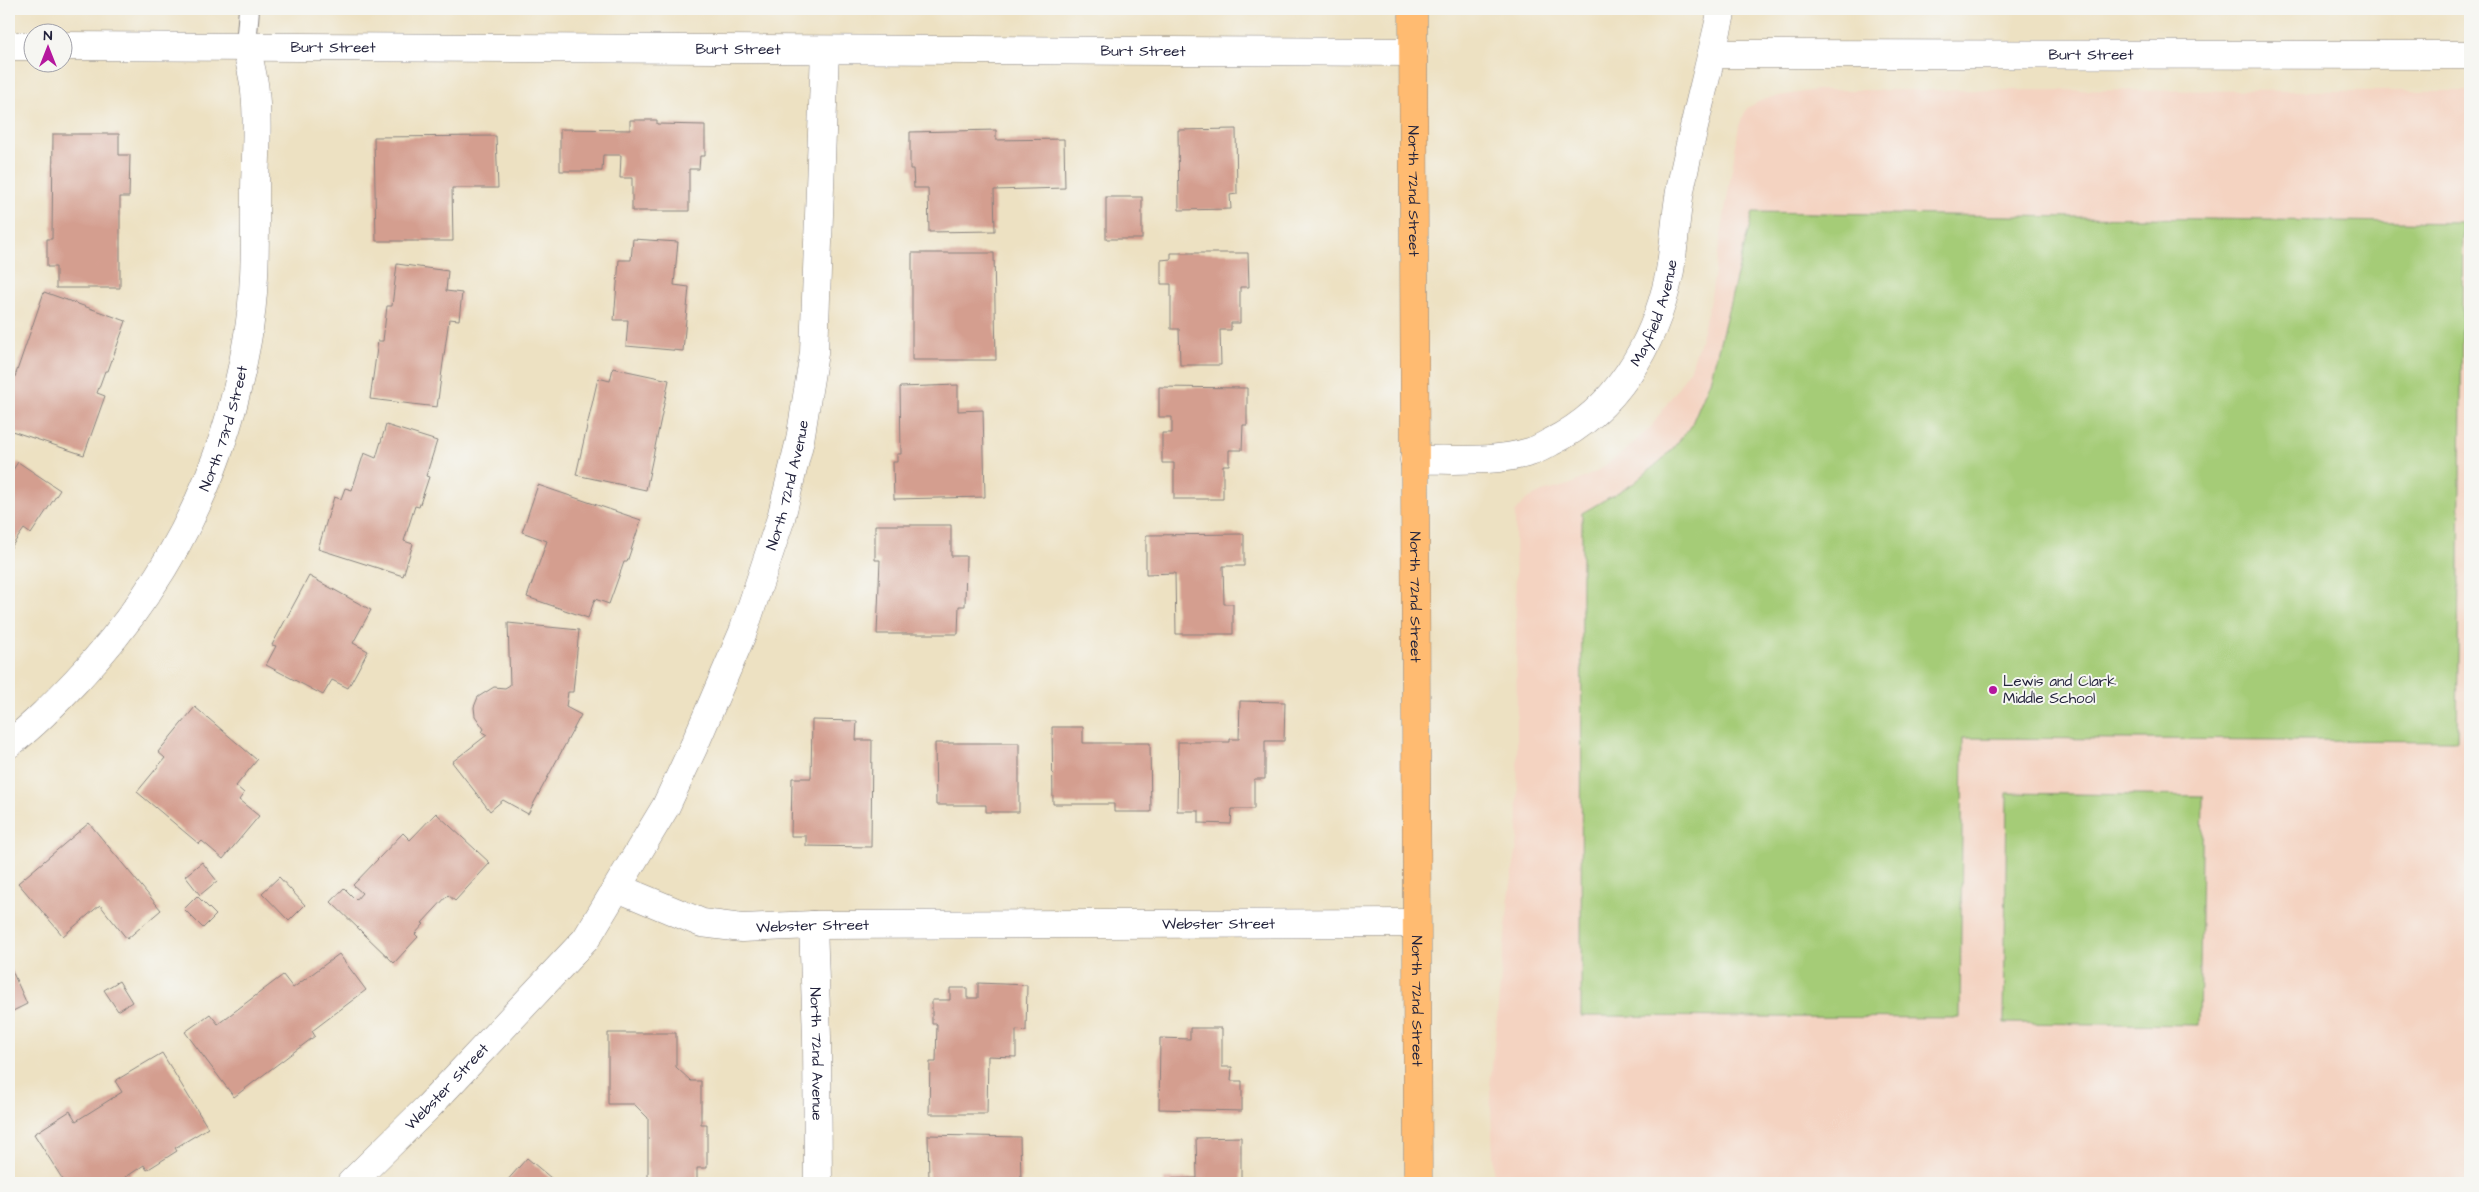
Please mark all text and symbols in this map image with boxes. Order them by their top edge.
north arrow [22,22,72,72]
text: N [44,26,53,46]
street label: Burt Street [290,37,376,58]
street label: Burt Street [695,38,781,60]
street label: Burt Street [1100,40,1186,61]
street label: Burt Street [2048,44,2134,65]
street label: North 72nd Street [1403,125,1425,257]
street label: Mayfield Avenue [1625,258,1682,370]
street label: North 73rd Street [194,364,253,494]
street label: North 72nd Avenue [761,419,814,553]
street label: North 72nd Street [1405,531,1426,663]
place label: Lewis and Clark Middle School [2003,671,2116,709]
marker: Lewis and Clark Middle School [1987,684,1999,696]
street label: Webster Street [1162,913,1275,934]
street label: Webster Street [756,914,869,938]
street label: North 72nd Street [1406,935,1428,1067]
street label: North 72nd Avenue [805,987,828,1121]
street label: Webster Street [400,1038,493,1135]

